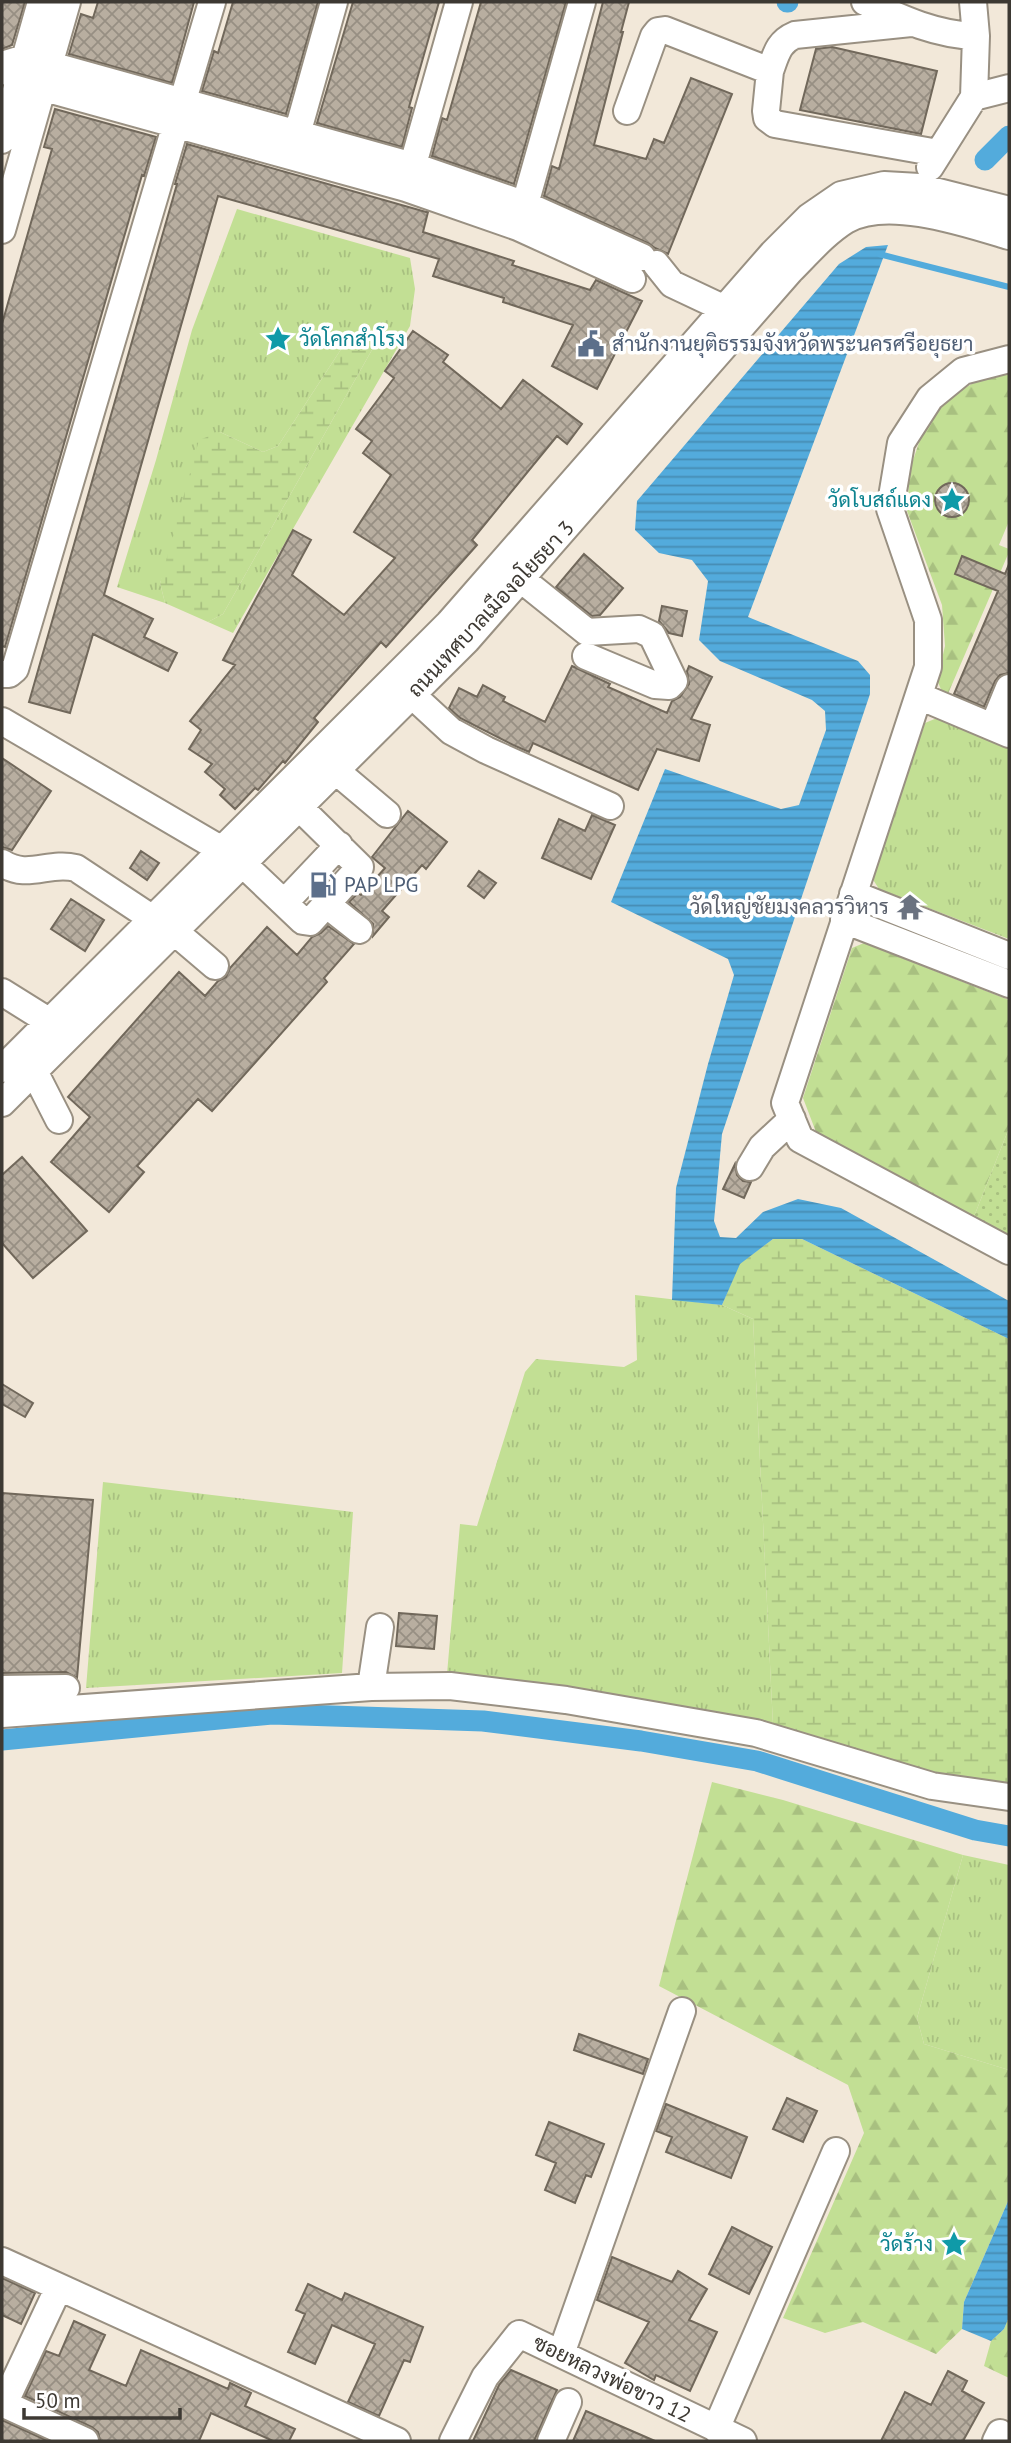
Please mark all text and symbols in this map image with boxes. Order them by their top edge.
place icon: วัดโคกสำโรง [263,324,293,354]
place label: วัดโคกสำโรง [299,325,405,352]
public building icon: สำนักงานยุติธรรมจังหวัดพระนครศรีอยุธยา [576,329,606,359]
place label: สำนักงานยุติธรรมจังหวัดพระนครศรีอยุธยา [612,330,973,358]
place icon: วัดโบสถ์แดง [937,485,967,515]
place label: วัดโบสถ์แดง [828,486,931,513]
street label: ถนนเทศบาลเมืองอโยธยา 3 [402,515,580,703]
fuel station icon: PAP LPG [308,870,338,900]
place label: PAP LPG [344,871,418,898]
temple icon: วัดใหญ่ชัยมงคลวรวิหาร [895,892,925,922]
place label: วัดใหญ่ชัยมงคลวรวิหาร [690,893,889,920]
place icon: วัดร้าง [939,2229,969,2259]
place label: วัดร้าง [880,2230,933,2257]
street label: ซอยหลวงพ่อขาว 12 [529,2329,696,2428]
scale bar [24,2376,180,2420]
text: 50 m [35,2387,81,2414]

